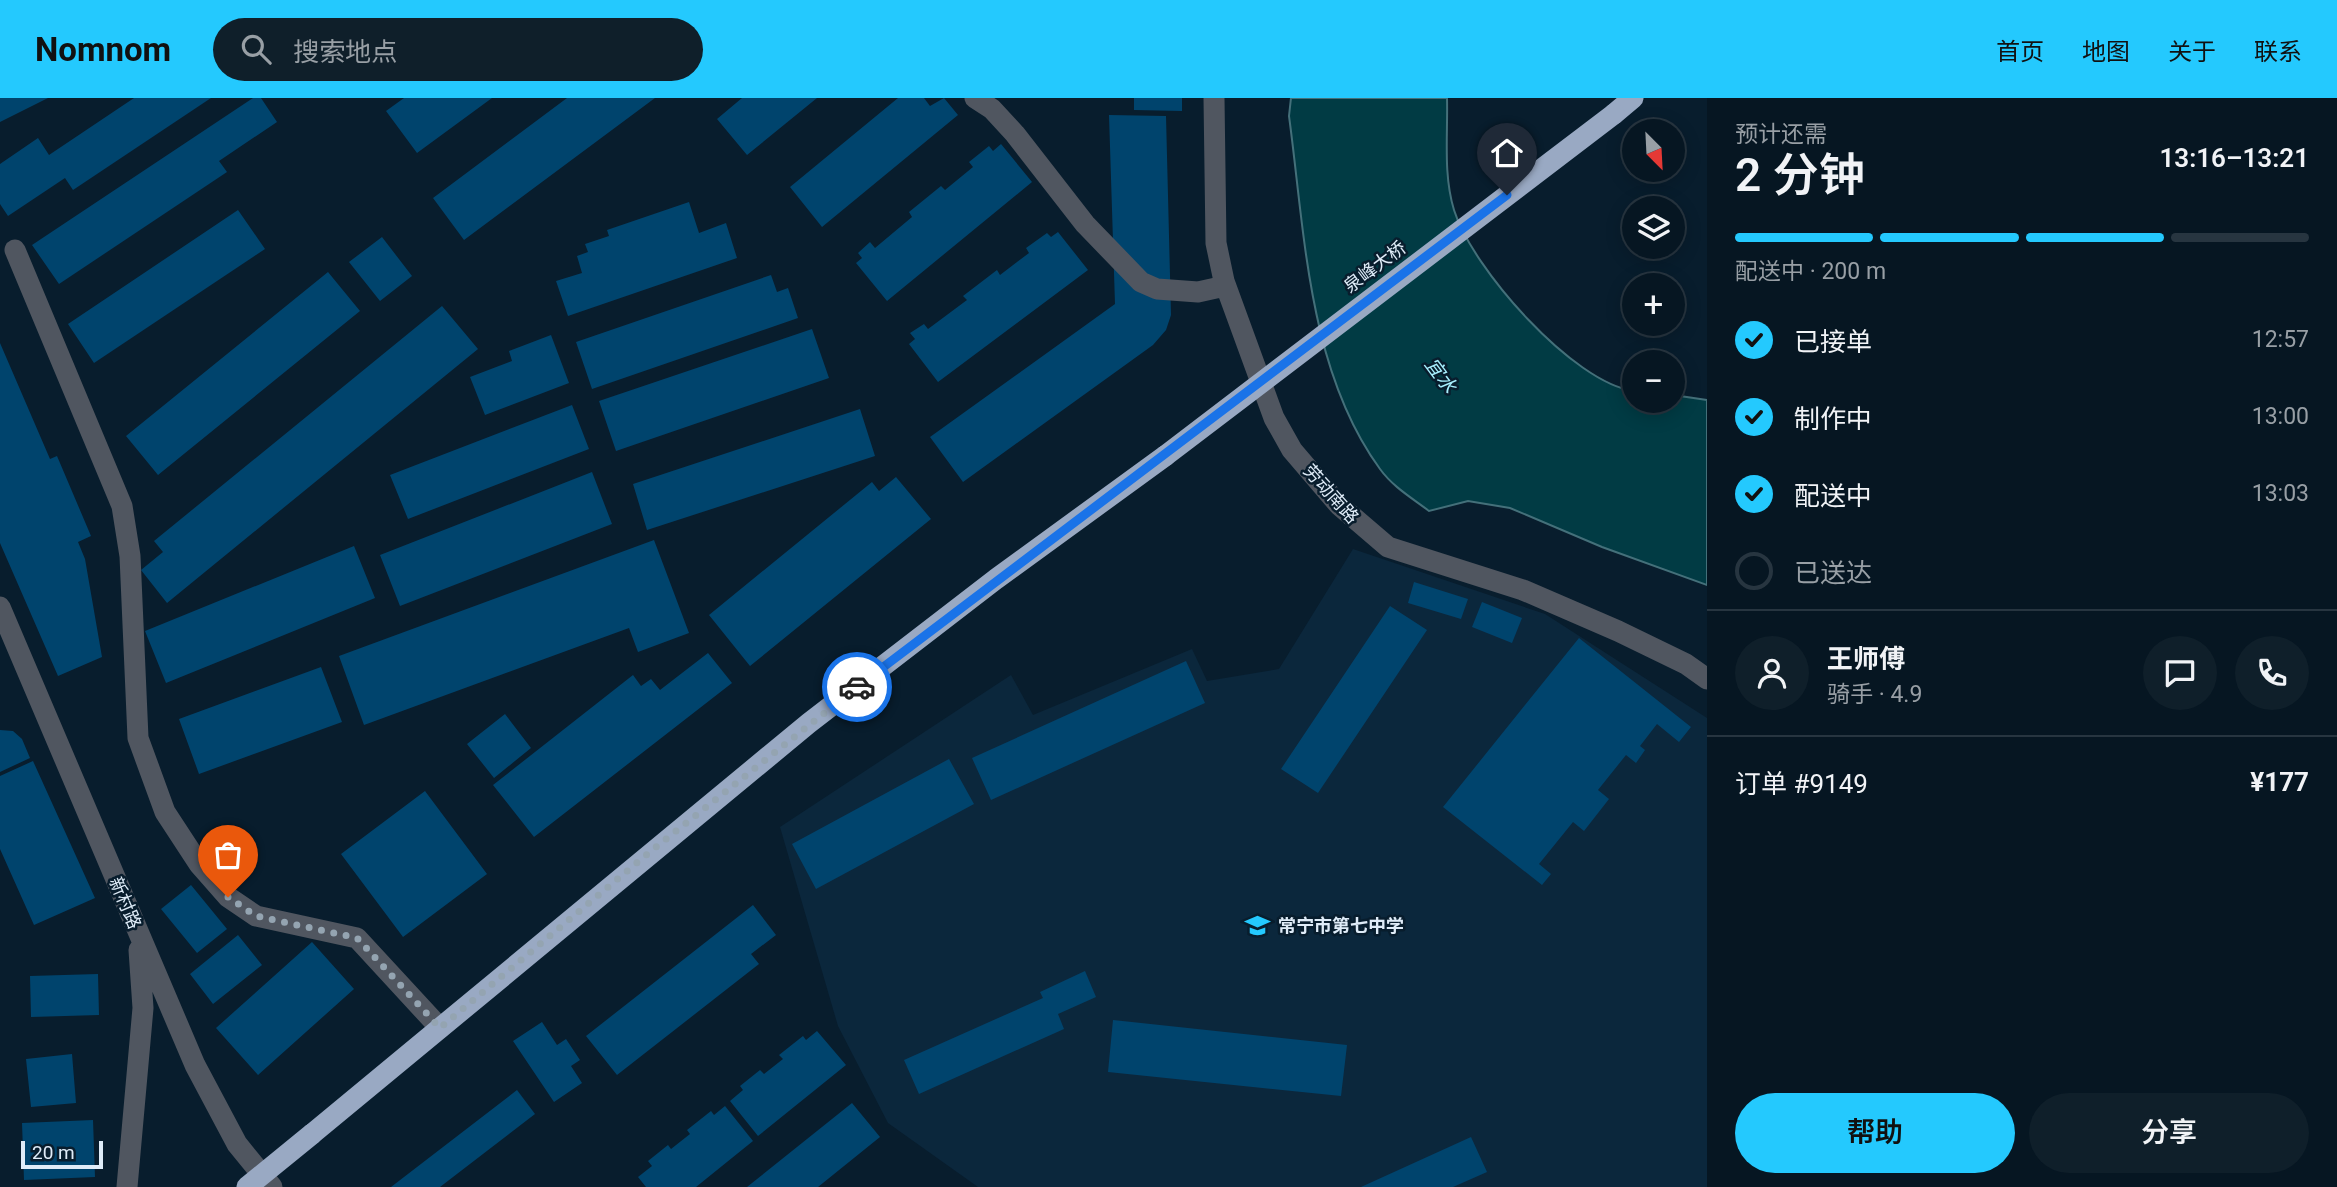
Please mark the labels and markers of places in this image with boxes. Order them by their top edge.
pin [1477,123,1537,195]
pin [198,825,258,897]
school or university icon: 常宁市第七中学 [1244,912,1272,940]
place label: 常宁市第七中学 [1278,915,1404,936]

